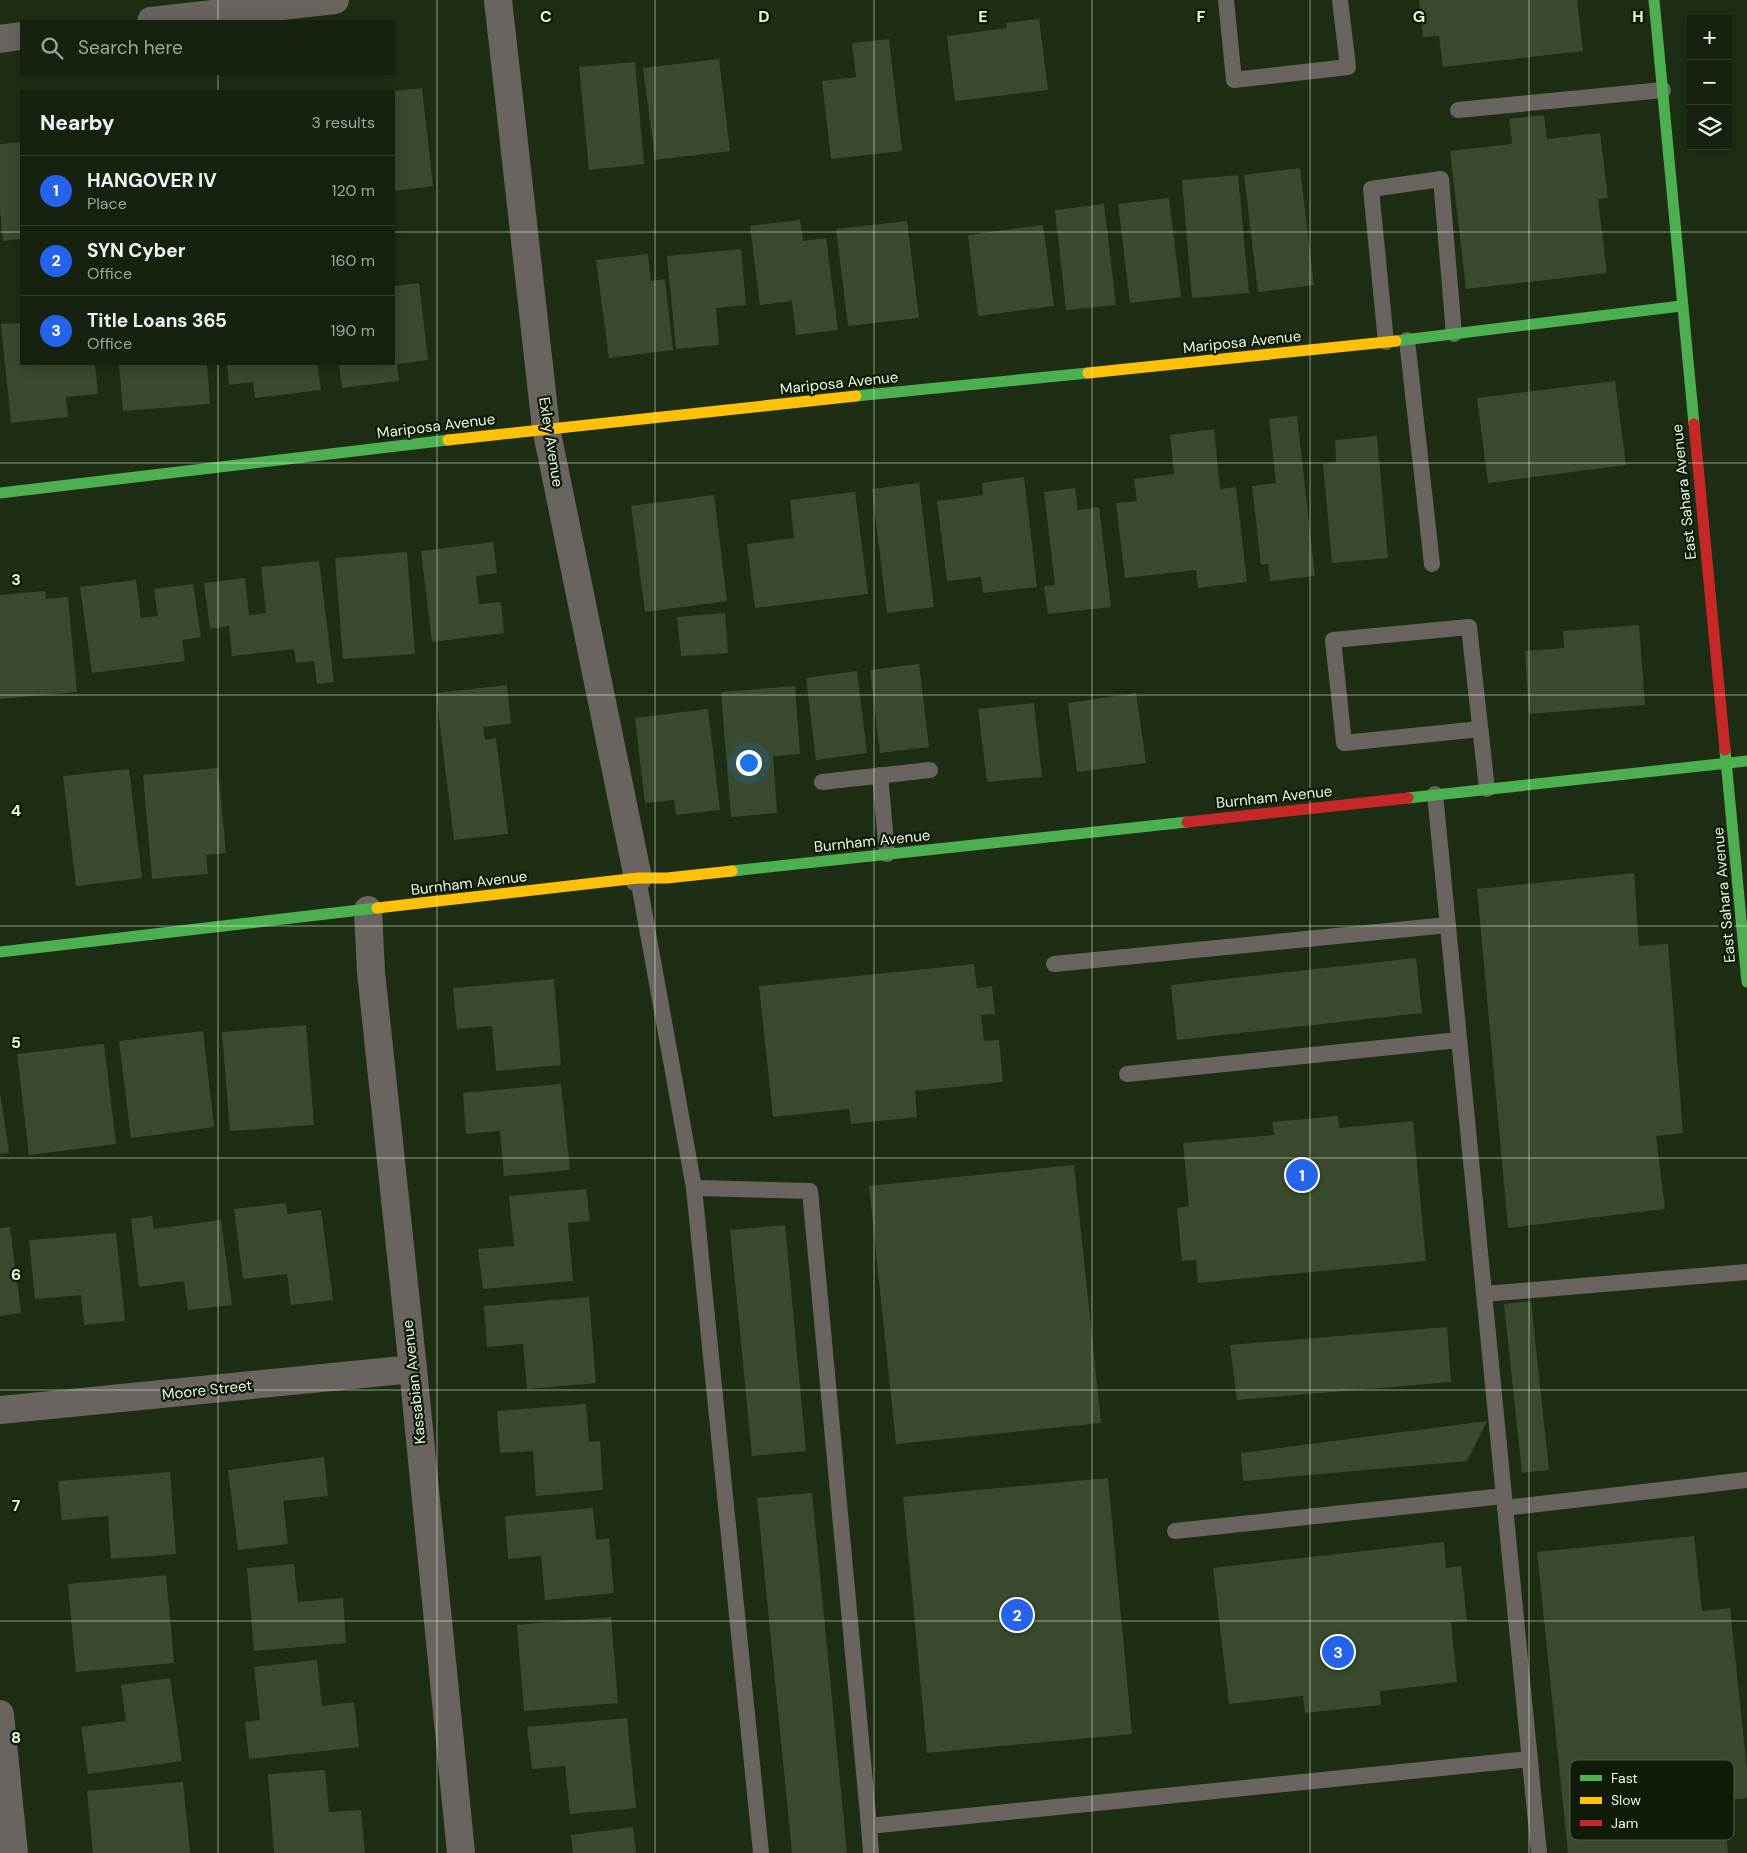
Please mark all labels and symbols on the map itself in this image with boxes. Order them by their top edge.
text: C [540,6,552,27]
text: D [758,6,770,27]
text: E [978,6,988,27]
text: F [1197,6,1206,27]
text: G [1413,6,1425,27]
text: H [1632,6,1644,27]
street label: Mariposa Avenue [1182,326,1302,358]
street label: Mariposa Avenue [779,367,899,399]
street label: Exley Avenue [534,396,568,488]
street label: Mariposa Avenue [376,409,496,443]
street label: East Sahara Avenue [1667,423,1701,561]
text: 3 [11,569,21,590]
your location [736,750,762,776]
street label: Burnham Avenue [1215,781,1333,813]
text: 4 [11,800,21,821]
street label: Burnham Avenue [813,825,931,857]
street label: East Sahara Avenue [1708,826,1740,964]
street label: Burnham Avenue [410,866,528,900]
text: 5 [11,1032,21,1053]
pin: 1 [1286,1156,1318,1194]
text: 6 [11,1264,21,1285]
street label: Kassabian Avenue [398,1319,430,1445]
street label: Moore Street [161,1375,253,1405]
text: 7 [12,1495,21,1516]
pin: 2 [1001,1596,1033,1634]
pin: 3 [1322,1633,1354,1671]
text: 8 [11,1727,21,1748]
legend [1570,1760,1734,1840]
text: Fast [1611,1769,1638,1787]
text: Slow [1611,1791,1641,1809]
text: Jam [1611,1814,1638,1832]

